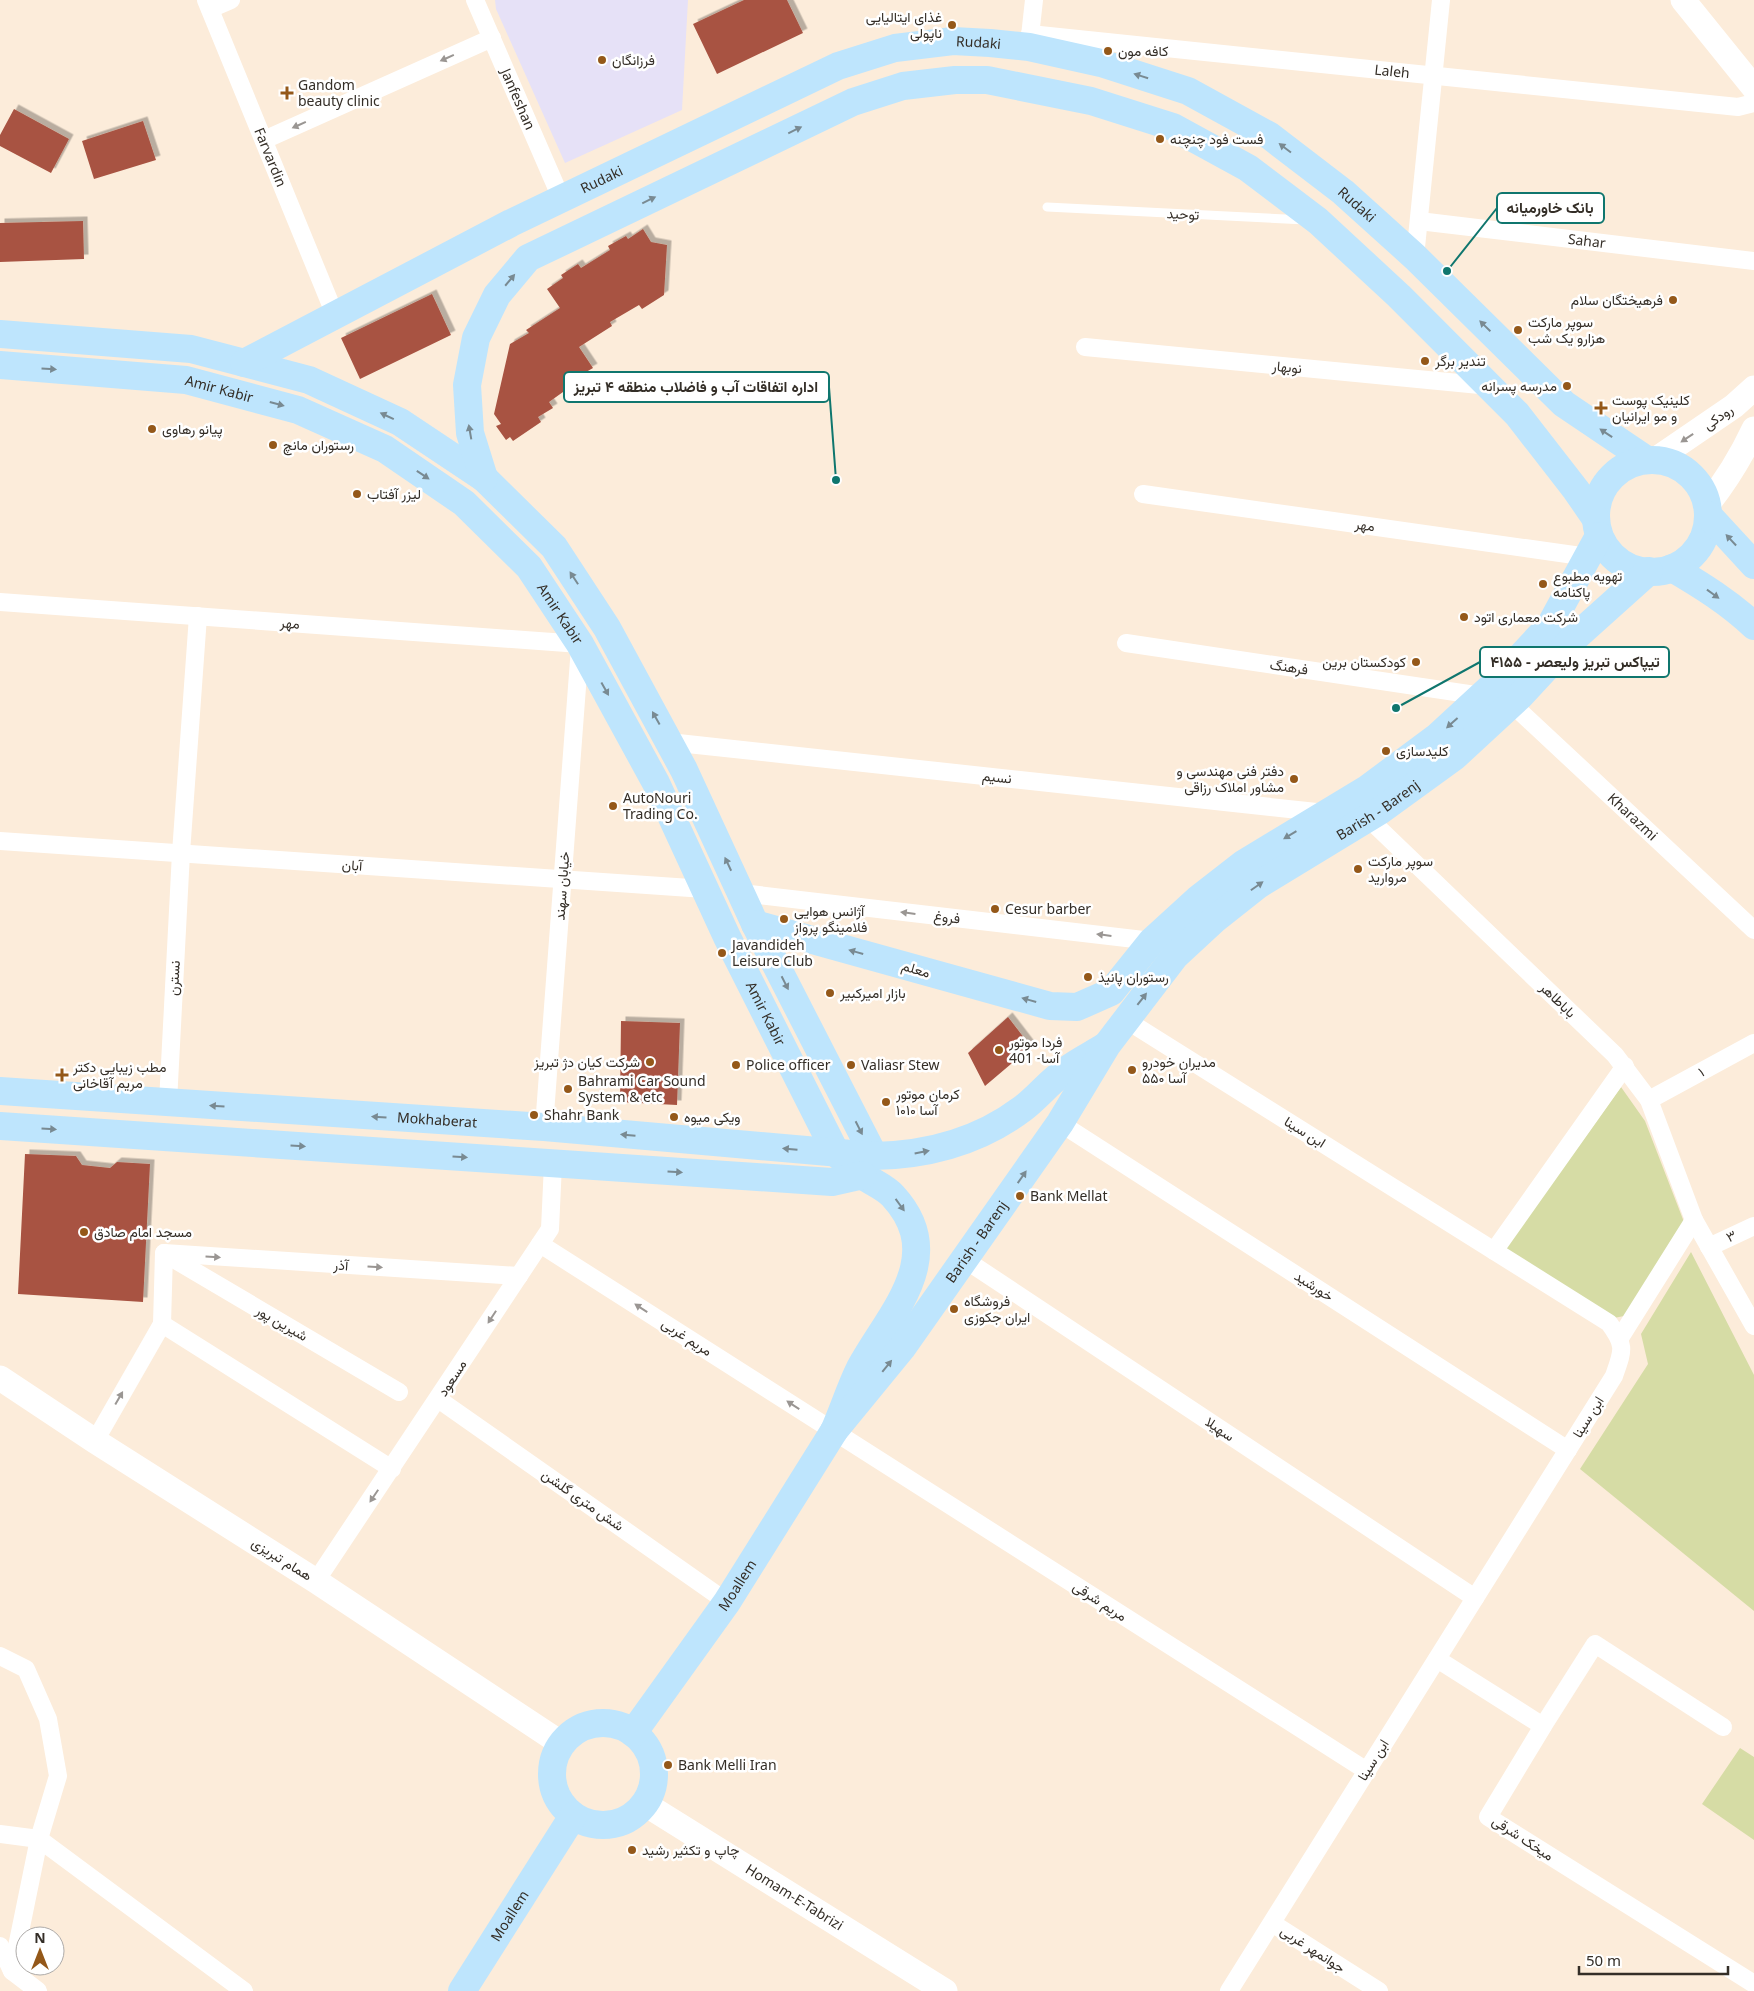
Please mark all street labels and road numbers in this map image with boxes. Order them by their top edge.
street label: Rudaki [956,31,1002,53]
street label: Laleh [1374,60,1411,82]
street label: Janfeshan [496,63,540,132]
street label: Farvardin [250,125,291,190]
street label: Rudaki [577,161,626,197]
street label: Rudaki [1334,182,1380,226]
street label: توحید [1166,203,1200,224]
street label: Sahar [1567,229,1607,252]
street label: نوبهار [1270,356,1303,377]
street label: Amir Kabir [183,370,256,407]
street label: رودکی [1699,399,1737,434]
street label: مهر [1353,514,1376,535]
street label: Amir Kabir [533,579,588,648]
street label: مهر [278,612,301,633]
street label: فرهنگ [1269,654,1309,679]
street label: نسیم [981,765,1013,788]
street label: Barish - Barenj [1332,775,1423,844]
street label: Kharazmi [1604,788,1662,844]
street label: خیابان سهند [550,851,573,921]
street label: آبان [341,854,365,875]
street label: فروغ [933,905,961,930]
street label: معلم [900,955,933,982]
street label: نسترن [163,960,184,996]
street label: باباطاهر [1535,977,1581,1022]
street label: Amir Kabir [742,978,790,1049]
street label: ۱ [1694,1062,1707,1081]
street label: Mokhaberat [396,1107,478,1132]
street label: ابن سینا [1281,1111,1330,1152]
street label: Barish - Barenj [941,1197,1012,1286]
street label: ۳ [1723,1225,1739,1246]
street label: آذر [332,1254,351,1275]
street label: خورشید [1291,1266,1337,1305]
street label: شیرین پور [252,1300,312,1346]
street label: مریم غربی [658,1313,716,1360]
street label: مسعود [433,1356,471,1400]
street label: ابن سینا [1567,1392,1608,1441]
street label: سهیلا [1202,1412,1239,1445]
street label: شش متری گلشن [539,1464,628,1535]
street label: همام تبریزی [248,1532,316,1585]
street label: Moallem [714,1556,760,1614]
street label: مریم شرقی [1070,1576,1131,1625]
street label: ابن سینا [1352,1735,1393,1784]
street label: میخک شرقی [1489,1811,1558,1865]
street label: Homam-E-Tabrizi [742,1859,847,1934]
street label: Moallem [486,1886,533,1945]
street label: جوانمهر غربی [1277,1921,1349,1977]

